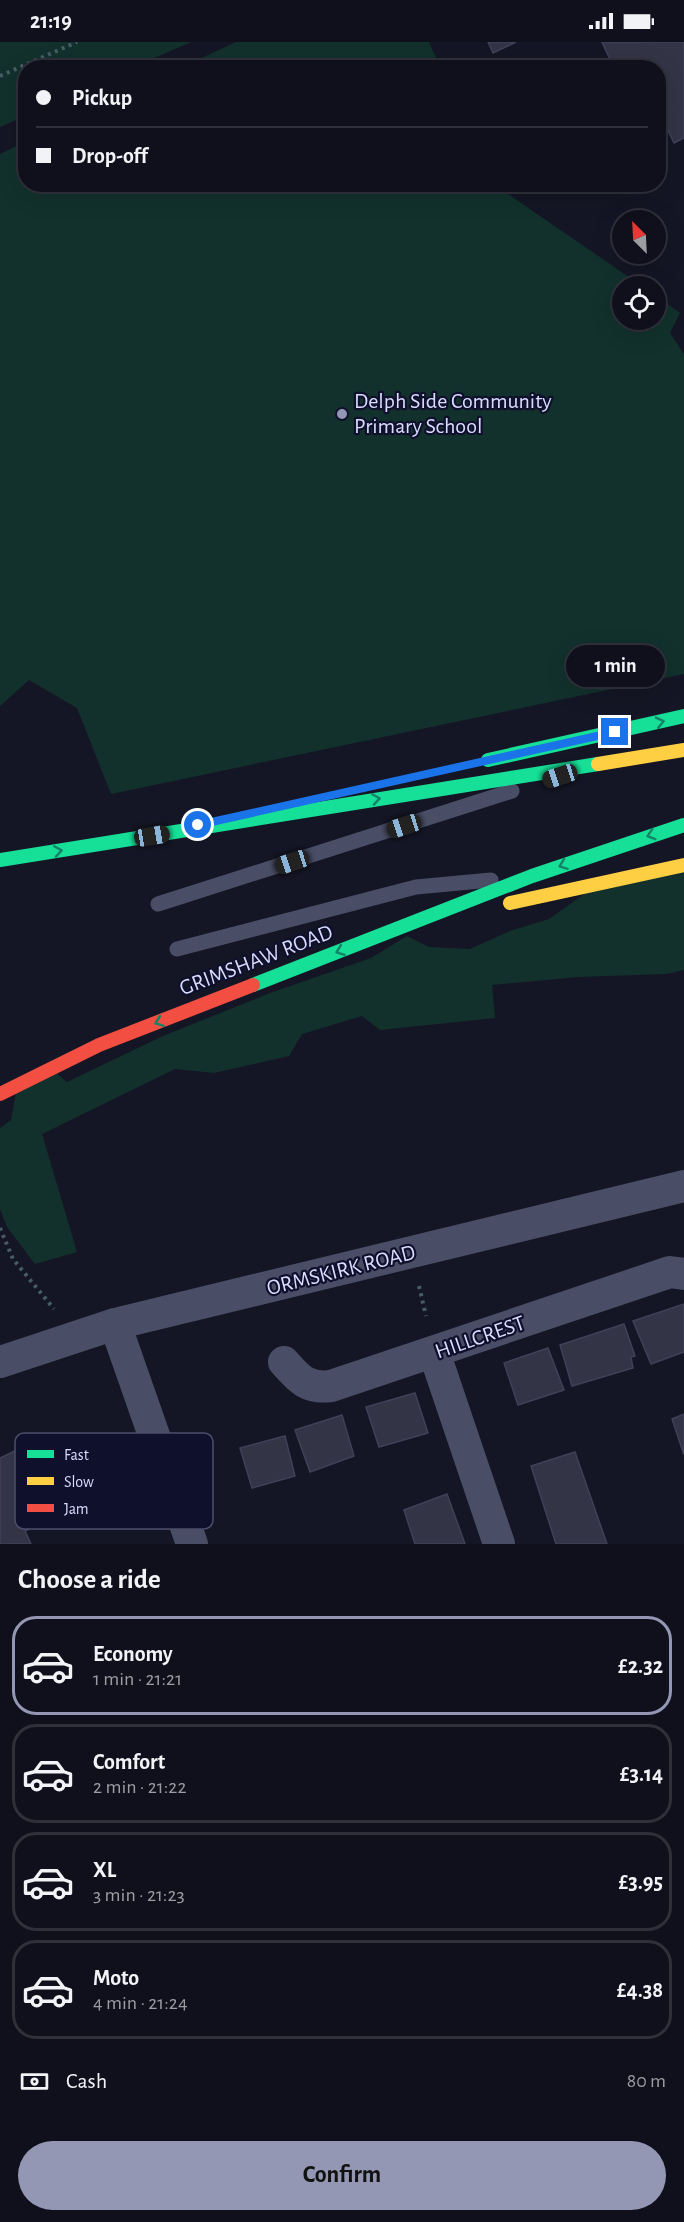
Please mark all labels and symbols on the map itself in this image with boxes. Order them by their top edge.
north arrow [612,210,666,264]
place label: Delph Side Community Primary School [354,390,552,437]
marker: Delph Side Community Primary School [335,407,349,421]
callout: 1 min [566,645,664,687]
one-way arrow [655,716,665,729]
route end [601,718,628,745]
car [540,762,580,790]
one-way arrow [371,794,380,806]
route start [184,811,211,838]
car [384,812,424,840]
car [133,824,171,848]
one-way arrow [646,828,657,840]
one-way arrow [53,845,62,857]
car [272,848,312,876]
one-way arrow [558,858,569,871]
street label: GRIMSHAW ROAD [176,921,336,999]
one-way arrow [336,944,347,956]
one-way arrow [154,1015,165,1027]
street label: ORMSKIRK ROAD [264,1241,418,1299]
street label: HILLCREST [432,1311,528,1363]
legend [15,1433,213,1529]
text: Fast [64,1447,89,1463]
text: Slow [64,1474,94,1490]
text: Jam [64,1501,89,1517]

